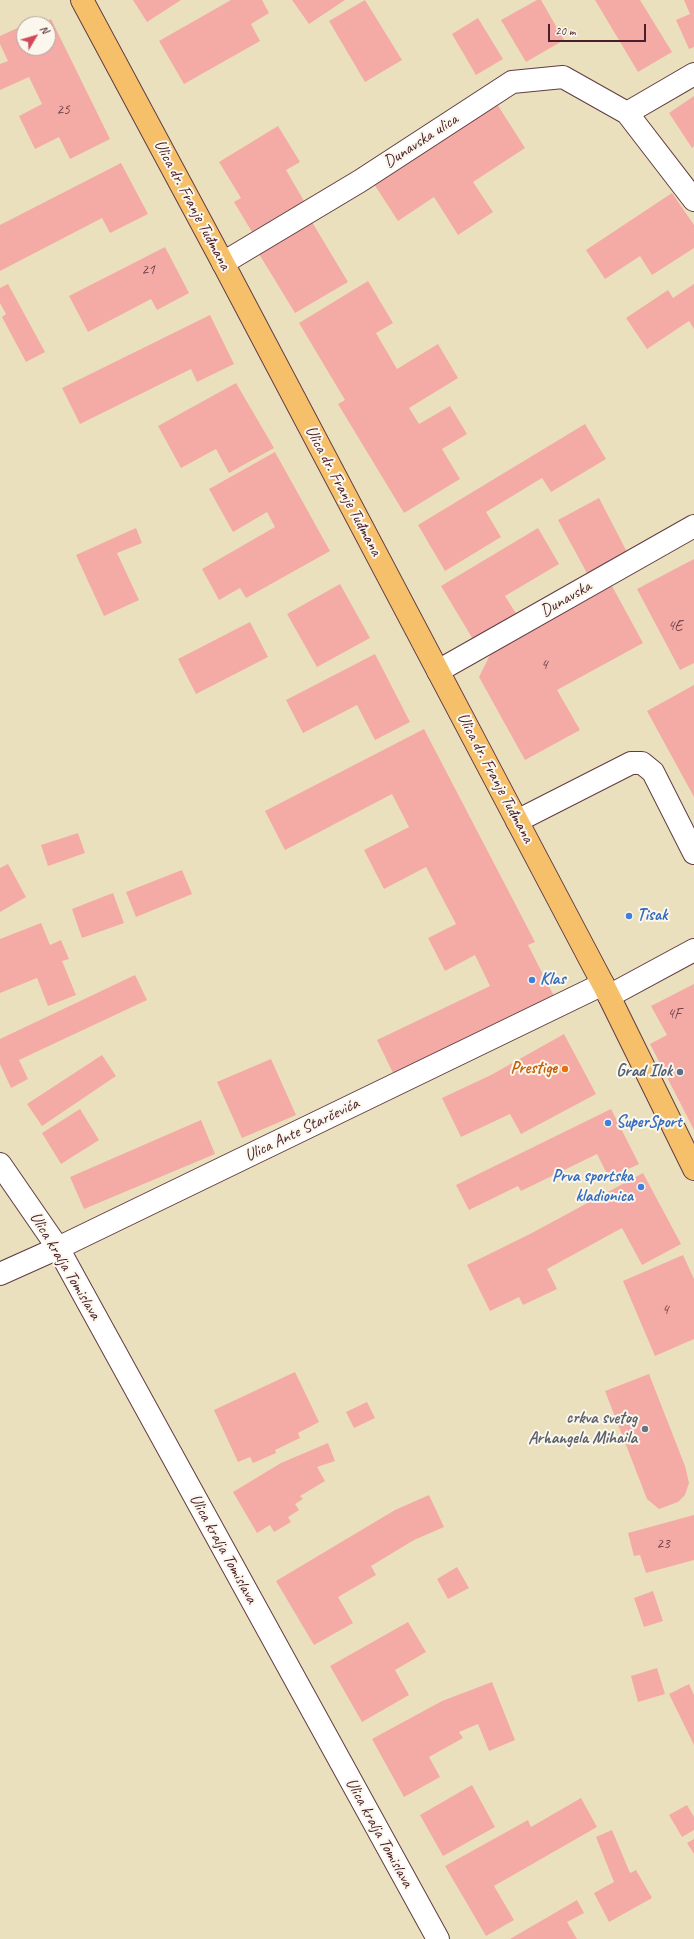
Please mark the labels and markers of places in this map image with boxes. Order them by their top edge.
place label: Tisak [637,906,667,926]
marker: Tisak [624,911,634,921]
place label: Klas [540,970,565,990]
marker: Klas [527,975,537,985]
place label: Prestige [510,1059,557,1079]
place label: Grad Ilok [616,1062,672,1082]
marker: Prestige [560,1064,570,1074]
marker: Grad Ilok [675,1067,685,1077]
place label: SuperSport [616,1113,681,1133]
marker: SuperSport [603,1118,613,1128]
place label: Prva sportska kladionica [552,1167,633,1207]
marker: Prva sportska kladionica [636,1182,646,1192]
place label: crkva svetog Arhangela Mihaila [528,1409,637,1449]
marker: crkva svetog Arhangela Mihaila [640,1424,650,1434]

